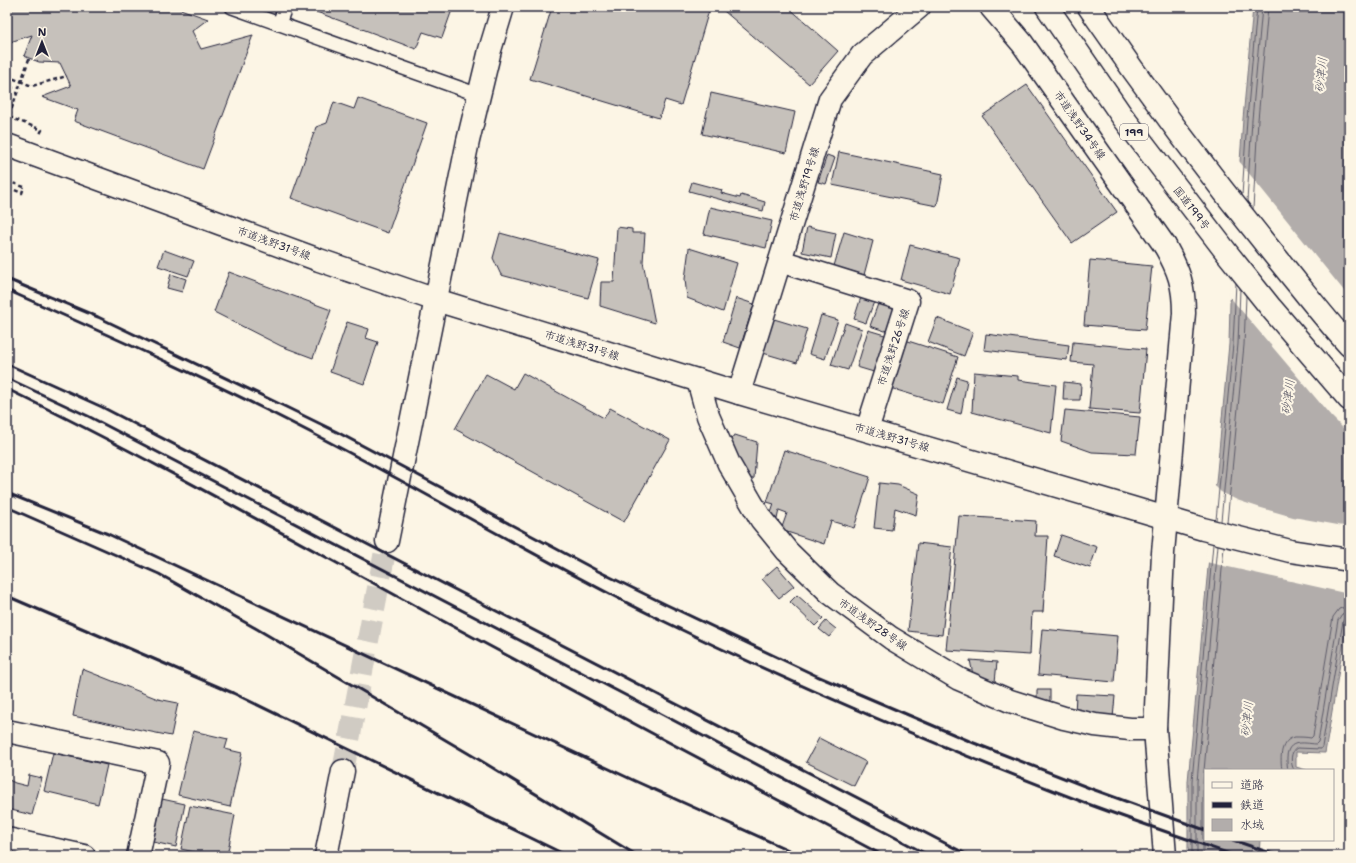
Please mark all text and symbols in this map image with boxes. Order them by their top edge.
north arrow [22,22,62,62]
text: N [38,25,47,40]
water label: 砂津川 [1311,56,1331,94]
street label: 市道浅野34号線 [1050,88,1109,163]
road number: 199 [1120,124,1148,140]
street label: 市道浅野19号線 [786,145,823,224]
street label: 国道199号 [1170,183,1214,233]
street label: 市道浅野31号線 [235,223,313,264]
street label: 市道浅野26号線 [874,306,913,388]
street label: 市道浅野31号線 [543,327,621,364]
water label: 砂津川 [1278,378,1298,416]
street label: 市道浅野31号線 [852,420,931,455]
street label: 市道浅野28号線 [835,595,910,654]
water label: 砂津川 [1237,700,1257,738]
legend [1204,769,1334,841]
text: 道路 [1240,777,1264,793]
text: 鉄道 [1240,797,1264,813]
text: 水域 [1240,817,1264,833]

